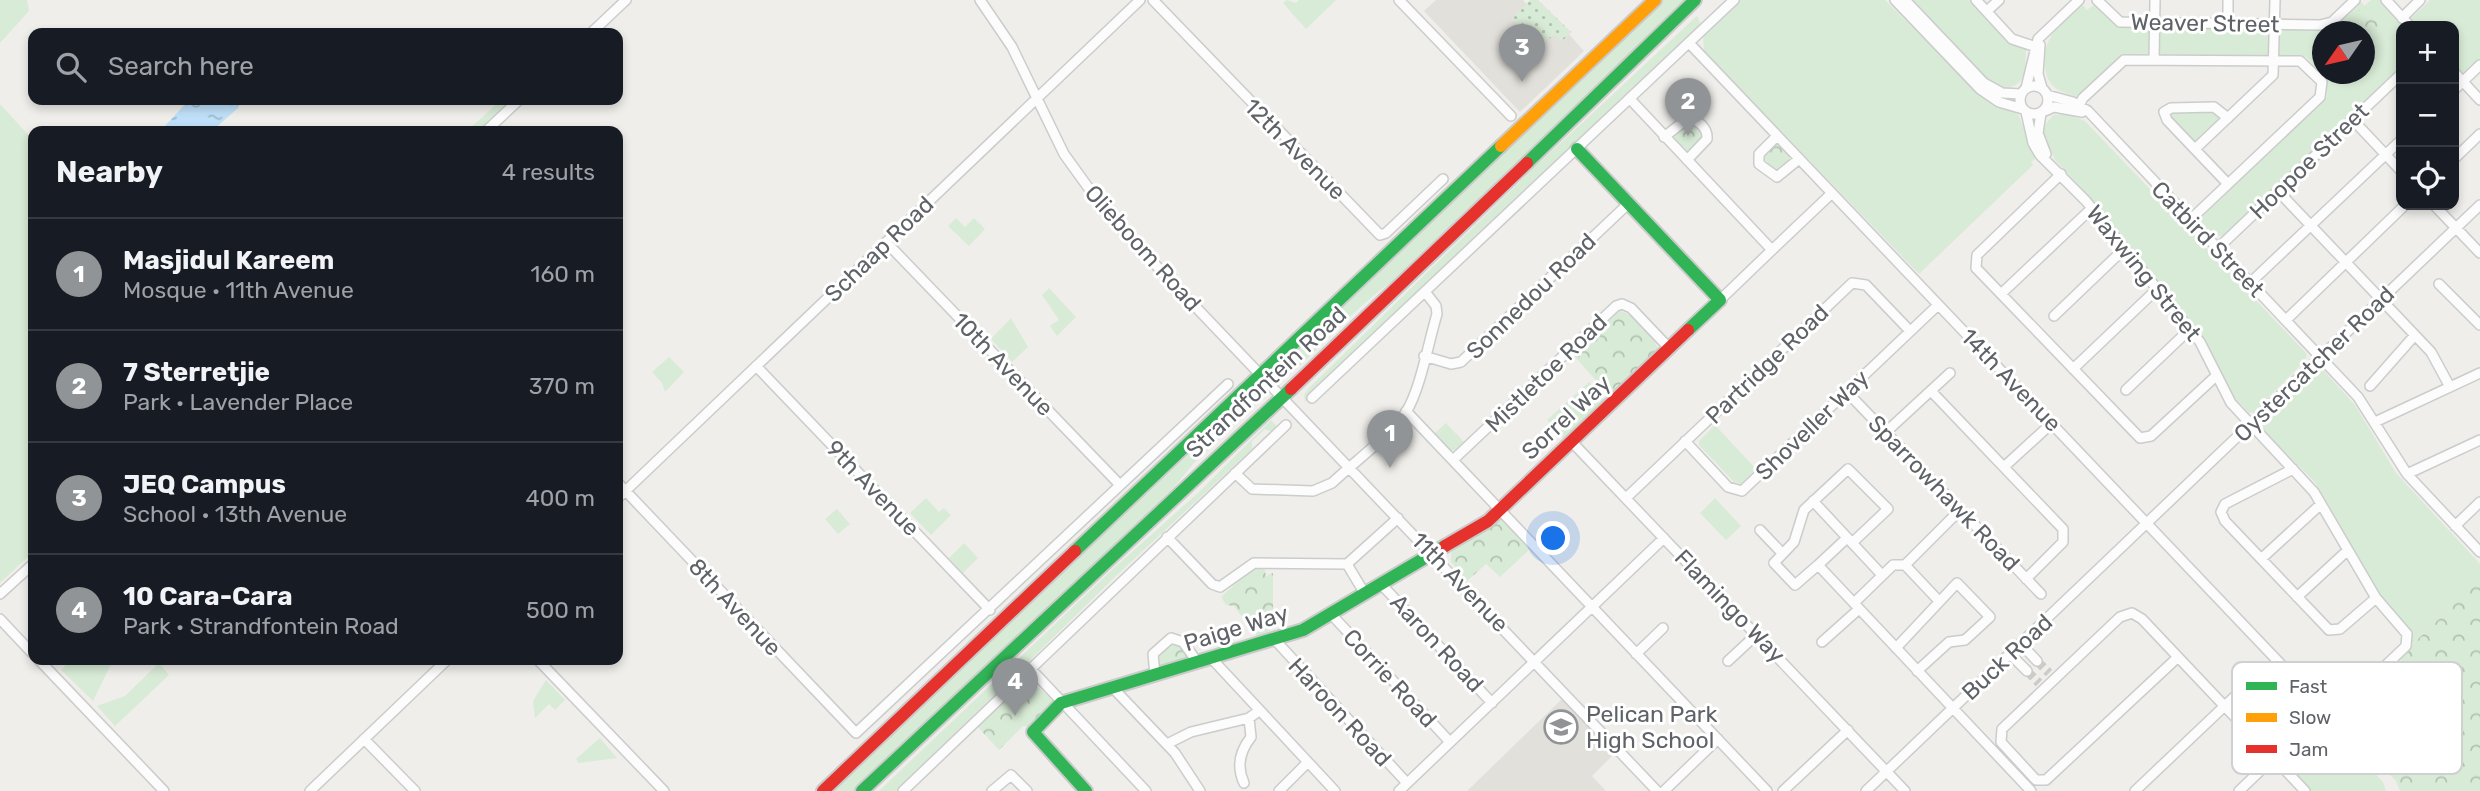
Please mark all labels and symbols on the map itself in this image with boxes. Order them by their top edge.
street label: Weaver Street [2130,8,2280,38]
north arrow [2312,21,2375,84]
pin: 3 [1499,24,1545,82]
pin: 2 [1665,78,1711,136]
street label: 12th Avenue [1238,92,1352,206]
street label: Hoopoe Street [2244,97,2374,225]
street label: Catbird Street [2146,175,2270,303]
street label: Olieboom Road [1079,179,1207,317]
street label: Schaap Road [819,190,939,308]
street label: Waxwing Street [2081,199,2207,347]
street label: Sonnedou Road [1460,227,1602,365]
street label: Oystercatcher Road [2228,280,2400,448]
street label: Partridge Road [1700,298,1834,430]
street label: Strandfontein Road [1180,300,1352,464]
street label: 10th Avenue [947,306,1059,422]
street label: Mistletoe Road [1479,308,1613,438]
street label: 14th Avenue [1955,323,2067,437]
street label: Shoveller Way [1749,364,1875,486]
street label: Sorrel Way [1516,369,1617,465]
street label: Sparrowhawk Road [1862,409,2026,577]
pin: 1 [1367,410,1413,468]
street label: 9th Avenue [820,434,926,542]
your location [1536,521,1570,555]
street label: 11th Avenue [1405,526,1515,638]
street label: Flamingo Way [1669,543,1791,669]
street label: 8th Avenue [683,552,787,662]
street label: Aaron Road [1385,588,1489,698]
street label: Paige Way [1180,599,1292,657]
street label: Buck Road [1956,608,2058,706]
street label: Corrie Road [1337,623,1443,733]
street label: Haroon Road [1283,652,1397,772]
pin: 4 [992,658,1038,716]
legend [2232,662,2462,774]
text: Fast [2289,675,2328,698]
place label: Pelican Park High School [1586,700,1718,754]
text: Slow [2289,706,2331,729]
school or university icon: Pelican Park High School [1542,708,1580,746]
text: Jam [2289,738,2328,761]

